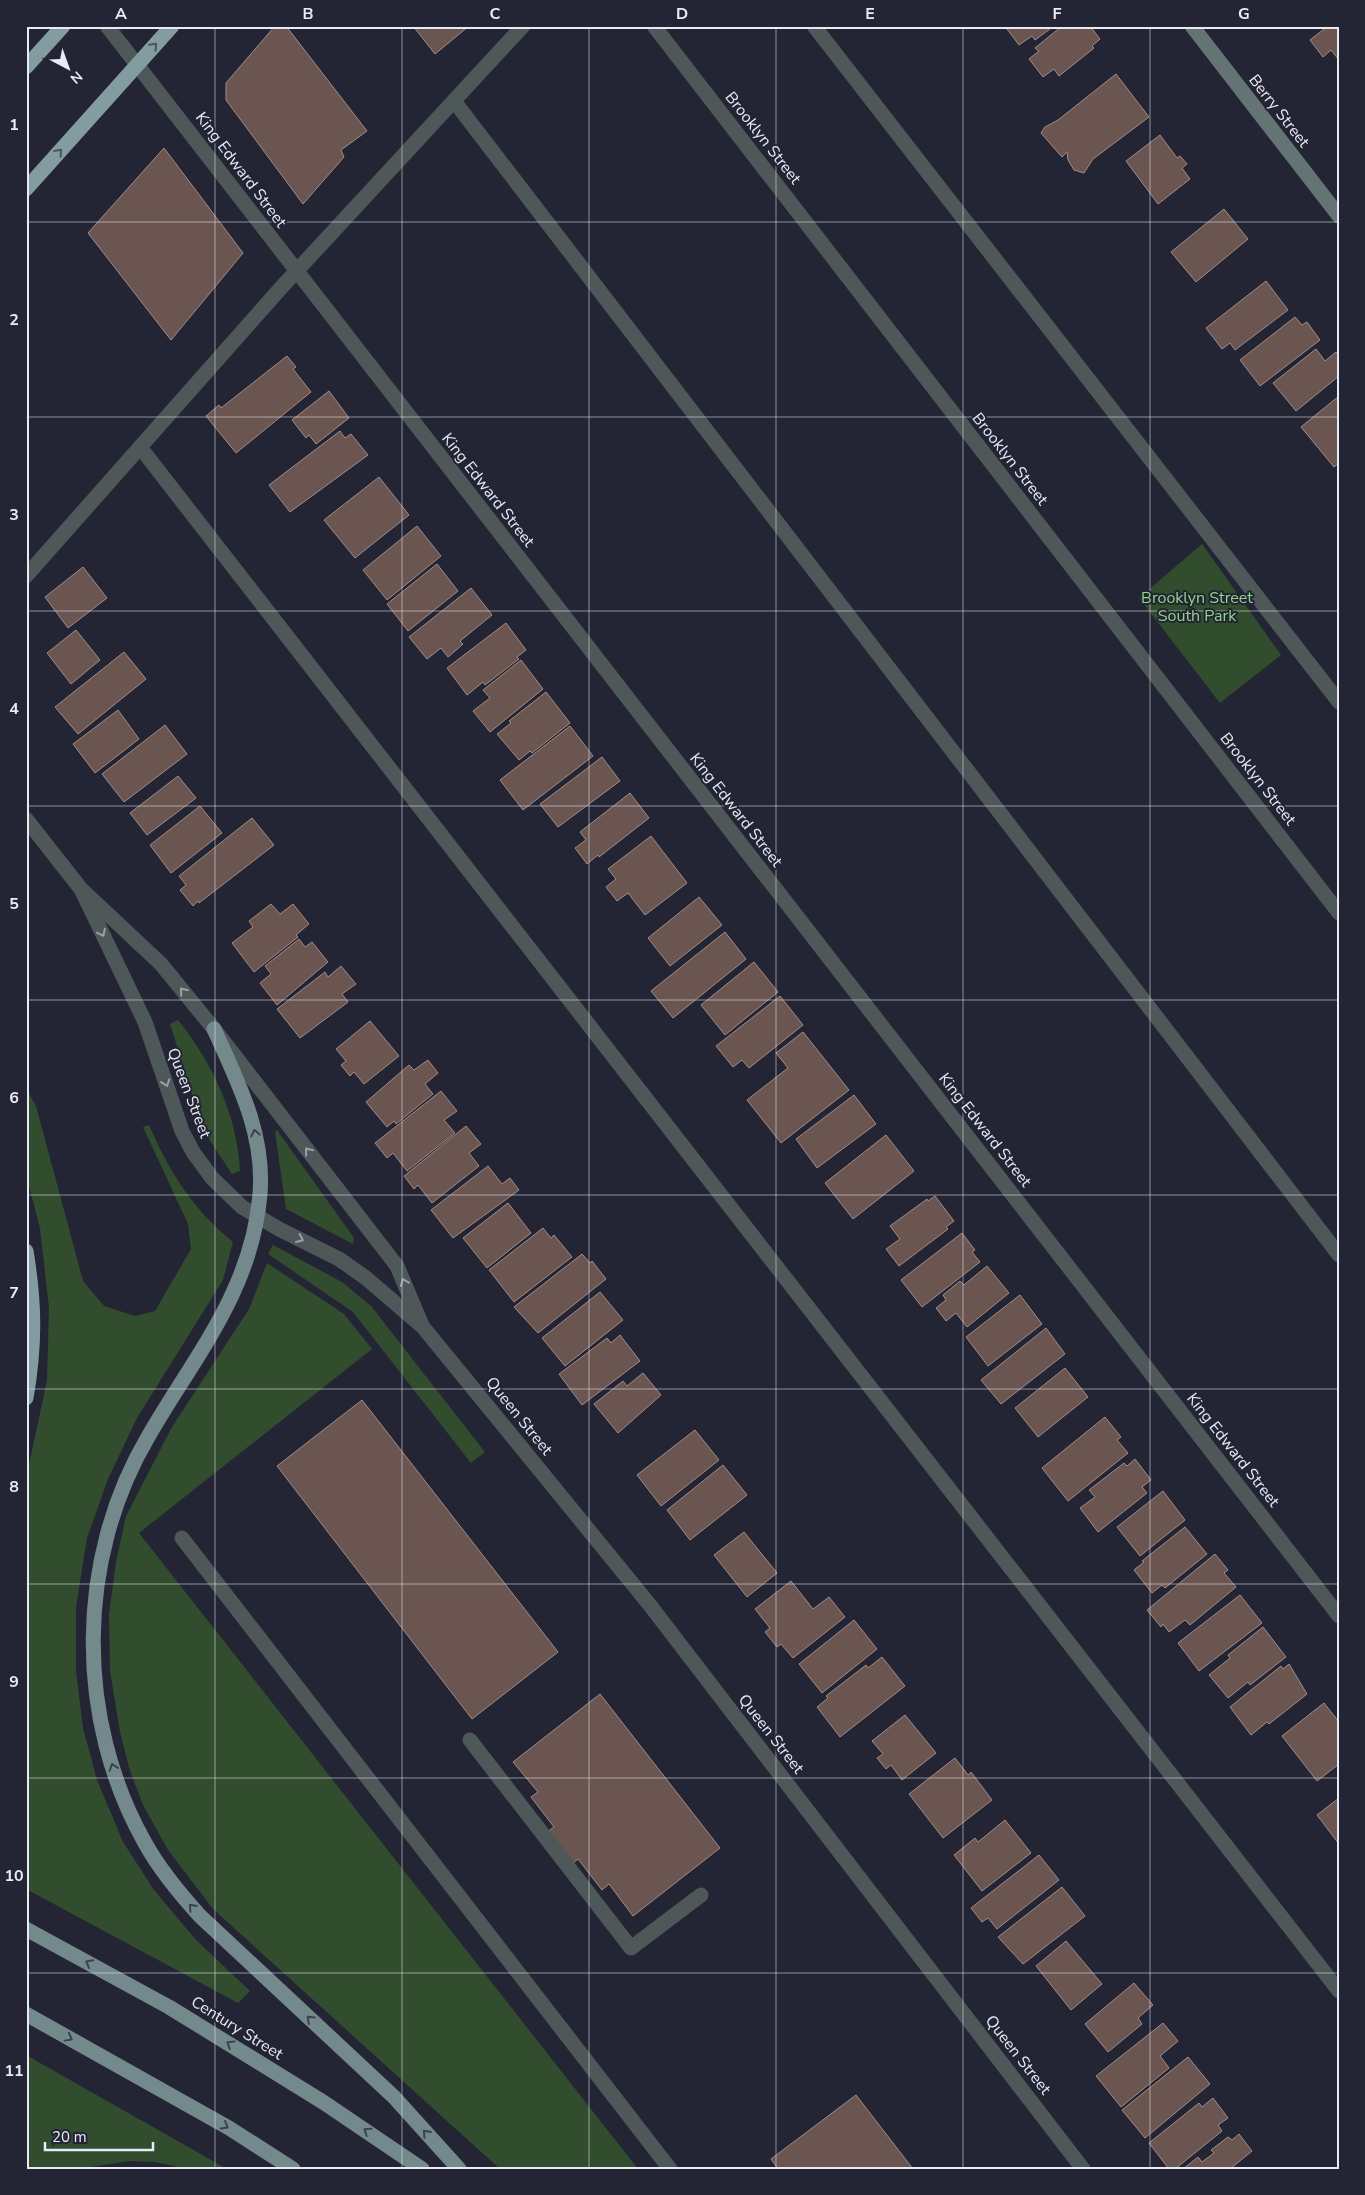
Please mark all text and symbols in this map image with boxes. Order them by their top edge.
text: A [115,3,127,25]
text: B [302,3,314,25]
text: C [490,3,501,25]
text: D [676,3,688,25]
text: E [865,3,875,25]
text: F [1053,3,1062,25]
text: G [1238,3,1250,25]
north arrow [42,42,92,92]
one-way arrow [148,42,157,51]
text: N [66,67,86,88]
street label: Berry Street [1243,70,1315,152]
street label: Brooklyn Street [720,87,806,189]
street label: King Edward Street [190,108,292,233]
text: 1 [9,114,19,136]
one-way arrow [53,149,62,158]
text: 2 [9,309,19,331]
street label: Brooklyn Street [967,408,1053,510]
street label: King Edward Street [436,428,540,552]
text: 3 [9,504,19,526]
park label: Brooklyn Street South Park [1141,587,1253,627]
text: 4 [9,698,19,720]
street label: Brooklyn Street [1215,728,1301,830]
street label: King Edward Street [684,748,788,872]
text: 5 [9,893,19,915]
one-way arrow [96,928,107,937]
one-way arrow [181,988,189,997]
street label: Queen Street [162,1045,216,1142]
street label: King Edward Street [933,1068,1037,1192]
one-way arrow [160,1078,170,1086]
text: 6 [9,1087,19,1109]
one-way arrow [250,1128,261,1137]
one-way arrow [306,1148,314,1157]
one-way arrow [295,1232,304,1243]
one-way arrow [399,1278,410,1287]
text: 7 [9,1282,19,1304]
street label: Queen Street [481,1372,558,1460]
street label: King Edward Street [1181,1388,1285,1512]
text: 8 [9,1476,19,1498]
text: 9 [9,1671,19,1693]
street label: Queen Street [733,1690,809,1779]
one-way arrow [109,1763,119,1772]
text: 10 [4,1865,24,1887]
one-way arrow [189,1904,198,1913]
one-way arrow [85,1959,94,1969]
street label: Century Street [187,1991,288,2065]
street label: Queen Street [980,2011,1056,2100]
one-way arrow [307,2016,316,2025]
one-way arrow [63,2032,72,2042]
one-way arrow [227,2041,236,2050]
text: 11 [4,2060,24,2082]
scale bar [45,2120,152,2152]
one-way arrow [220,2120,229,2130]
text: 20 m [52,2127,87,2147]
one-way arrow [363,2128,373,2137]
one-way arrow [423,2129,432,2138]

